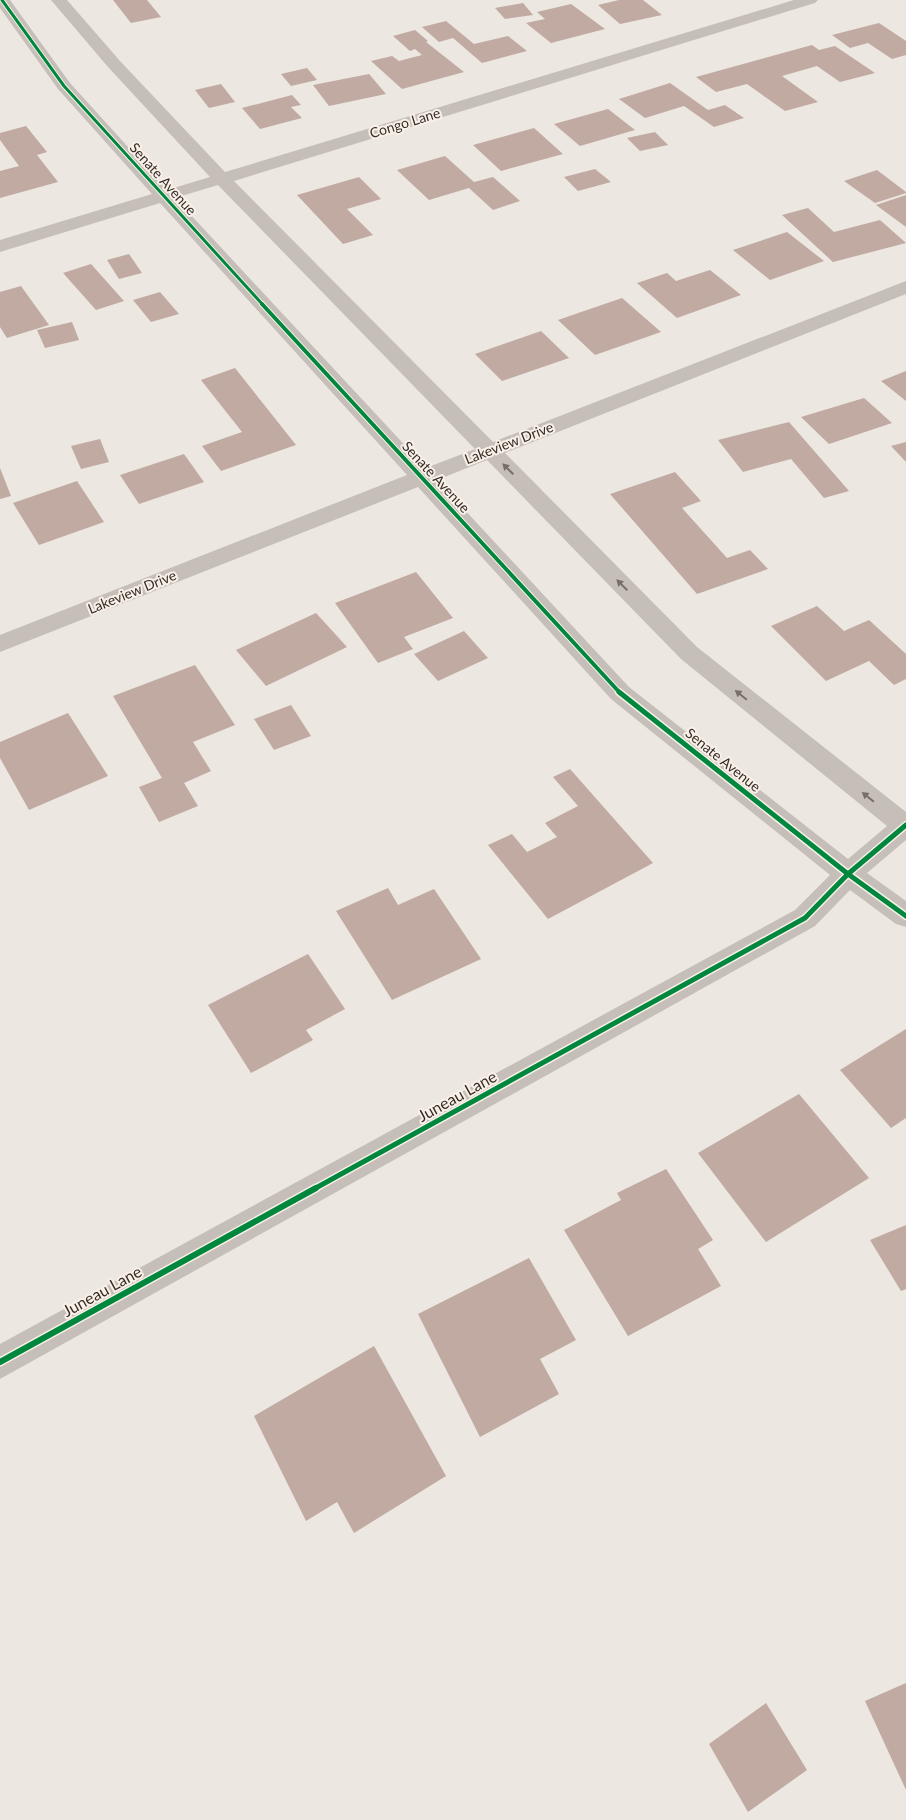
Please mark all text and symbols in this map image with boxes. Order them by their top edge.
street label: Congo Lane [367,104,442,141]
street label: Senate Avenue [126,139,200,218]
street label: Lakeview Drive [462,418,556,467]
street label: Senate Avenue [399,437,474,516]
one-way arrow [502,463,514,475]
street label: Lakeview Drive [85,566,178,617]
one-way arrow [616,579,628,591]
one-way arrow [735,689,748,700]
street label: Senate Avenue [682,724,764,795]
one-way arrow [862,791,875,802]
street label: Juneau Lane [414,1066,500,1125]
street label: Juneau Lane [59,1261,145,1320]

